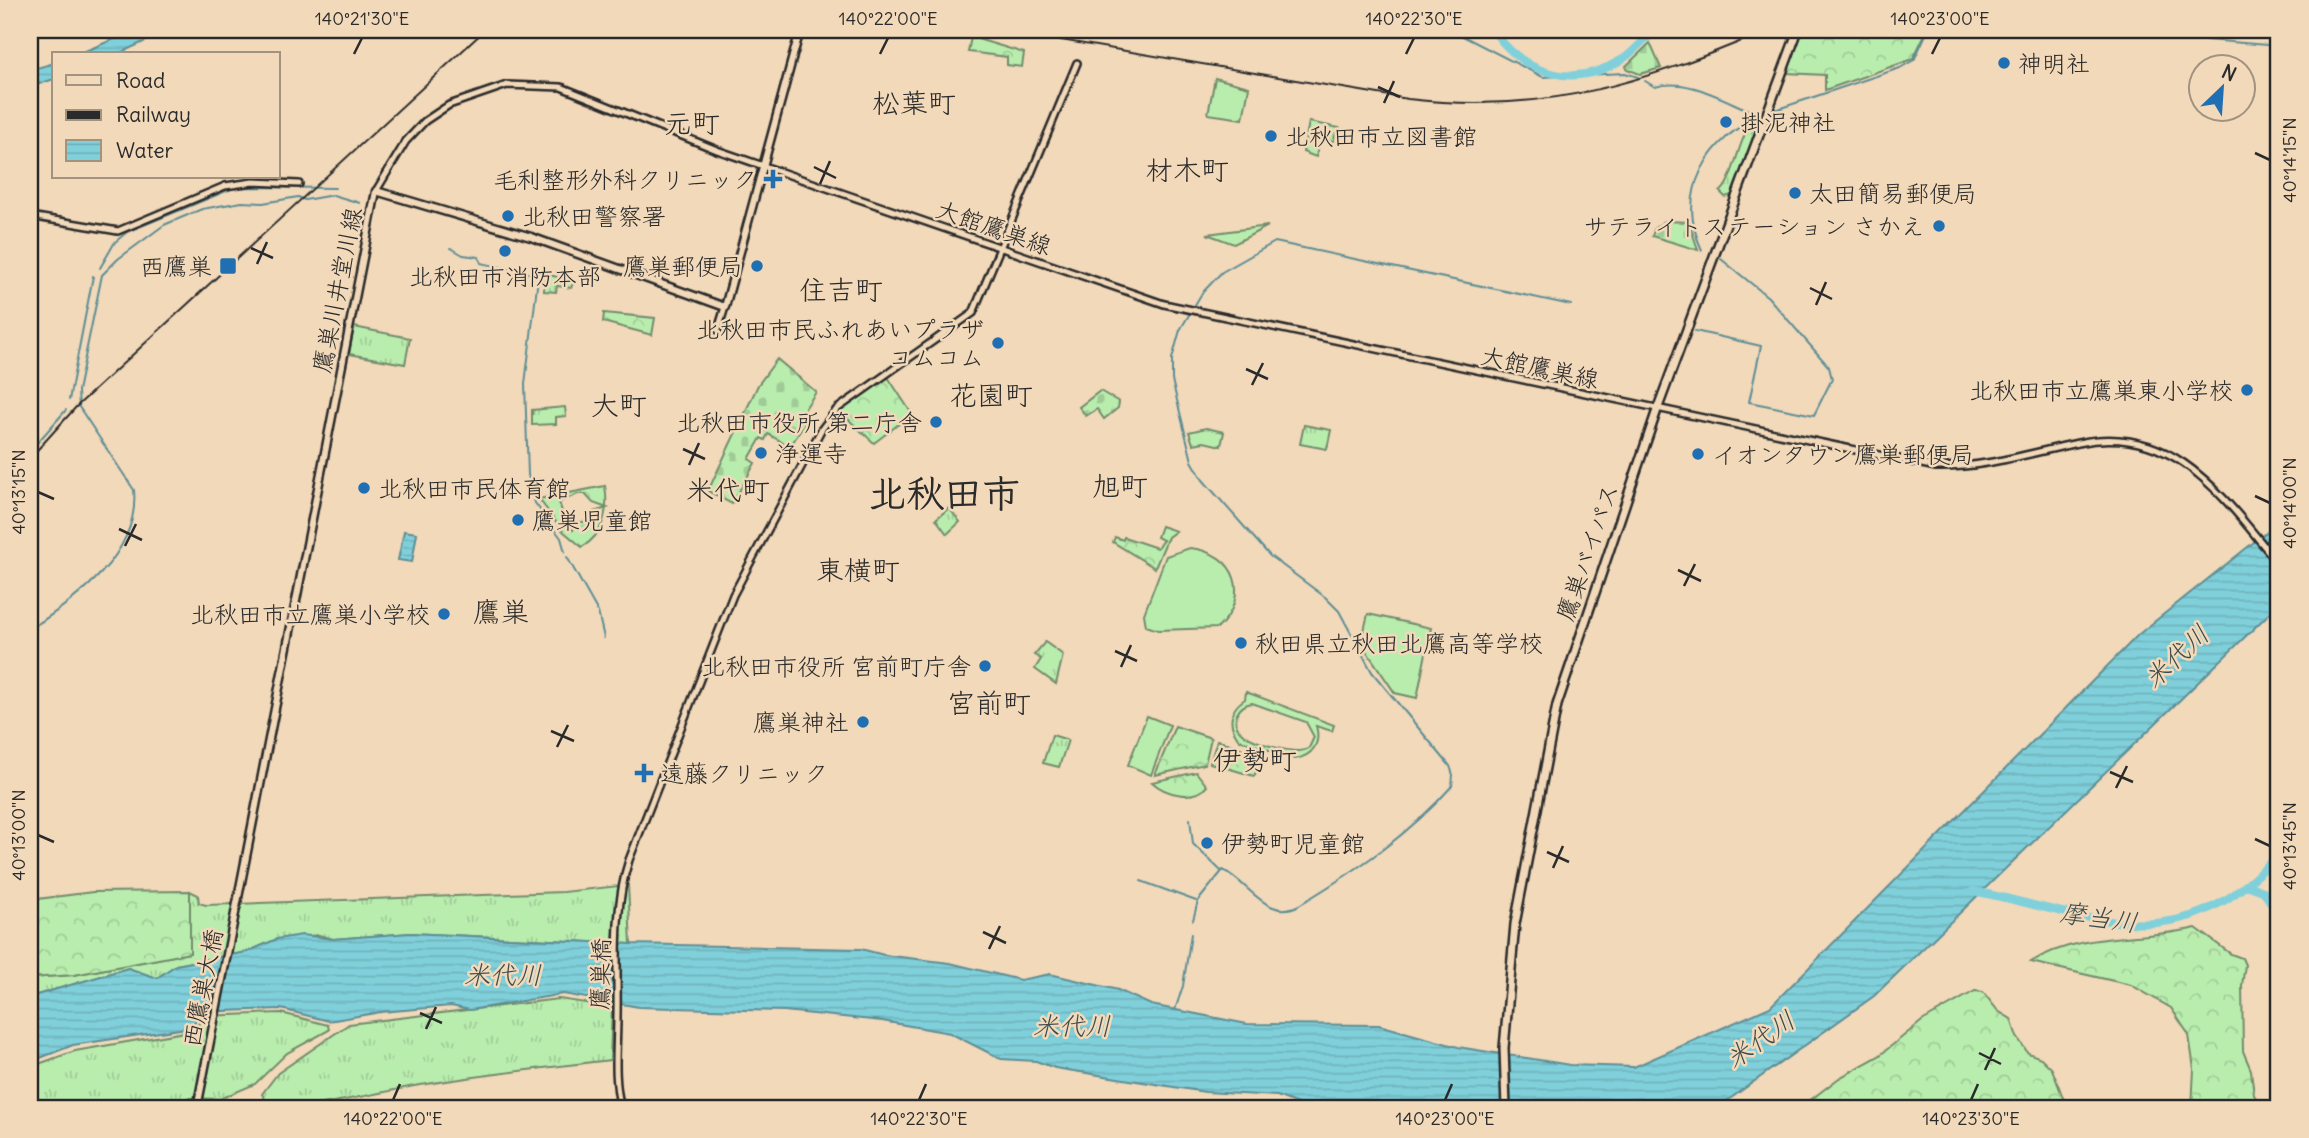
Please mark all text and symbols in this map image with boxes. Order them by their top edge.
text: 140°21'30"E [315,7,409,30]
text: 140°22'00"E [839,7,937,30]
text: 140°22'30"E [1365,7,1463,30]
text: 140°23'00"E [1890,7,1990,30]
place label: 神明社 [2018,48,2090,78]
legend [52,52,280,178]
north arrow [2186,52,2256,122]
marker: 神明社 [1996,55,2012,71]
text: N [2218,59,2240,86]
text: Road [116,67,165,94]
district label: 松葉町 [872,85,956,121]
text: Railway [116,101,191,128]
district label: 元町 [664,105,720,141]
place label: 掛泥神社 [1740,107,1836,137]
marker: 掛泥神社 [1718,114,1734,130]
text: 40°14'15"N [2278,117,2301,203]
place label: 北秋田市立図書館 [1285,121,1477,151]
marker: 北秋田市立図書館 [1263,128,1279,144]
text: Water [116,137,174,164]
district label: 材木町 [1145,152,1229,188]
place label: 毛利整形外科クリニック [493,164,757,194]
marker: 毛利整形外科クリニック [763,169,783,189]
place label: 太田簡易郵便局 [1809,178,1977,208]
marker: 太田簡易郵便局 [1787,185,1803,201]
street label: 大館鷹巣線 [932,193,1056,261]
place label: 北秋田警察署 [522,201,666,231]
street label: 鷹巣川井堂川線 [306,205,368,375]
marker: 北秋田警察署 [500,208,516,224]
place label: サテライトステーション さかえ [1583,211,1925,241]
marker: サテライトステーション さかえ [1931,218,1947,234]
marker: 北秋田市消防本部 [497,243,513,259]
place label: 西鷹巣 [140,251,212,281]
place label: 鷹巣郵便局 [623,251,743,281]
marker: 西鷹巣 [218,256,238,276]
marker: 鷹巣郵便局 [749,258,765,274]
place label: 北秋田市消防本部 [409,261,601,291]
district label: 住吉町 [799,272,883,308]
place label: 北秋田市民ふれあいプラザ コムコム [696,314,984,372]
marker: 北秋田市民ふれあいプラザ コムコム [990,335,1006,351]
street label: 大館鷹巣線 [1478,340,1602,394]
place label: 北秋田市立鷹巣東小学校 [1969,375,2233,405]
district label: 花園町 [949,377,1033,413]
marker: 北秋田市立鷹巣東小学校 [2239,382,2255,398]
district label: 大町 [591,387,647,423]
place label: 北秋田市役所 第二庁舎 [676,407,922,437]
marker: 北秋田市役所 第二庁舎 [928,414,944,430]
place label: 浄運寺 [775,438,847,468]
place label: イオンタウン鷹巣郵便局 [1712,439,1974,469]
marker: 浄運寺 [753,445,769,461]
marker: イオンタウン鷹巣郵便局 [1690,446,1706,462]
text: 40°13'15"N [7,449,30,535]
text: 40°14'00"N [2278,457,2301,549]
district label: 旭町 [1092,468,1148,504]
district label: 北秋田市 [868,470,1020,517]
district label: 米代町 [686,472,770,508]
place label: 北秋田市民体育館 [378,473,570,503]
street label: 鷹巣バイパス [1549,479,1625,625]
marker: 北秋田市民体育館 [356,480,372,496]
place label: 鷹巣児童館 [532,505,652,535]
marker: 鷹巣児童館 [510,512,526,528]
district label: 東横町 [816,552,900,588]
district label: 鷹巣 [473,594,529,630]
place label: 北秋田市立鷹巣小学校 [190,599,430,629]
marker: 北秋田市立鷹巣小学校 [436,606,452,622]
water label: 米代川 [2136,617,2216,695]
place label: 秋田県立秋田北鷹高等学校 [1255,628,1543,658]
marker: 秋田県立秋田北鷹高等学校 [1233,635,1249,651]
place label: 北秋田市役所 宮前町庁舎 [701,651,971,681]
marker: 北秋田市役所 宮前町庁舎 [977,658,993,674]
district label: 宮前町 [947,685,1031,721]
place label: 鷹巣神社 [753,707,849,737]
marker: 鷹巣神社 [855,714,871,730]
district label: 伊勢町 [1213,742,1297,778]
place label: 遠藤クリニック [660,758,828,788]
marker: 遠藤クリニック [634,763,654,783]
text: 40°13'00"N [7,789,30,881]
text: 40°13'45"N [2278,802,2301,890]
place label: 伊勢町児童館 [1221,828,1365,858]
marker: 伊勢町児童館 [1199,835,1215,851]
water label: 摩当川 [2058,895,2140,939]
street label: 西鷹巣大橋 [176,926,228,1050]
street label: 鷹巣橋 [584,938,616,1010]
water label: 米代川 [464,958,542,991]
water label: 米代川 [1719,1003,1801,1075]
water label: 米代川 [1033,1009,1111,1042]
text: 140°22'00"E [344,1107,442,1130]
text: 140°22'30"E [870,1107,968,1130]
text: 140°23'00"E [1395,1107,1495,1130]
text: 140°23'30"E [1922,1107,2020,1130]

